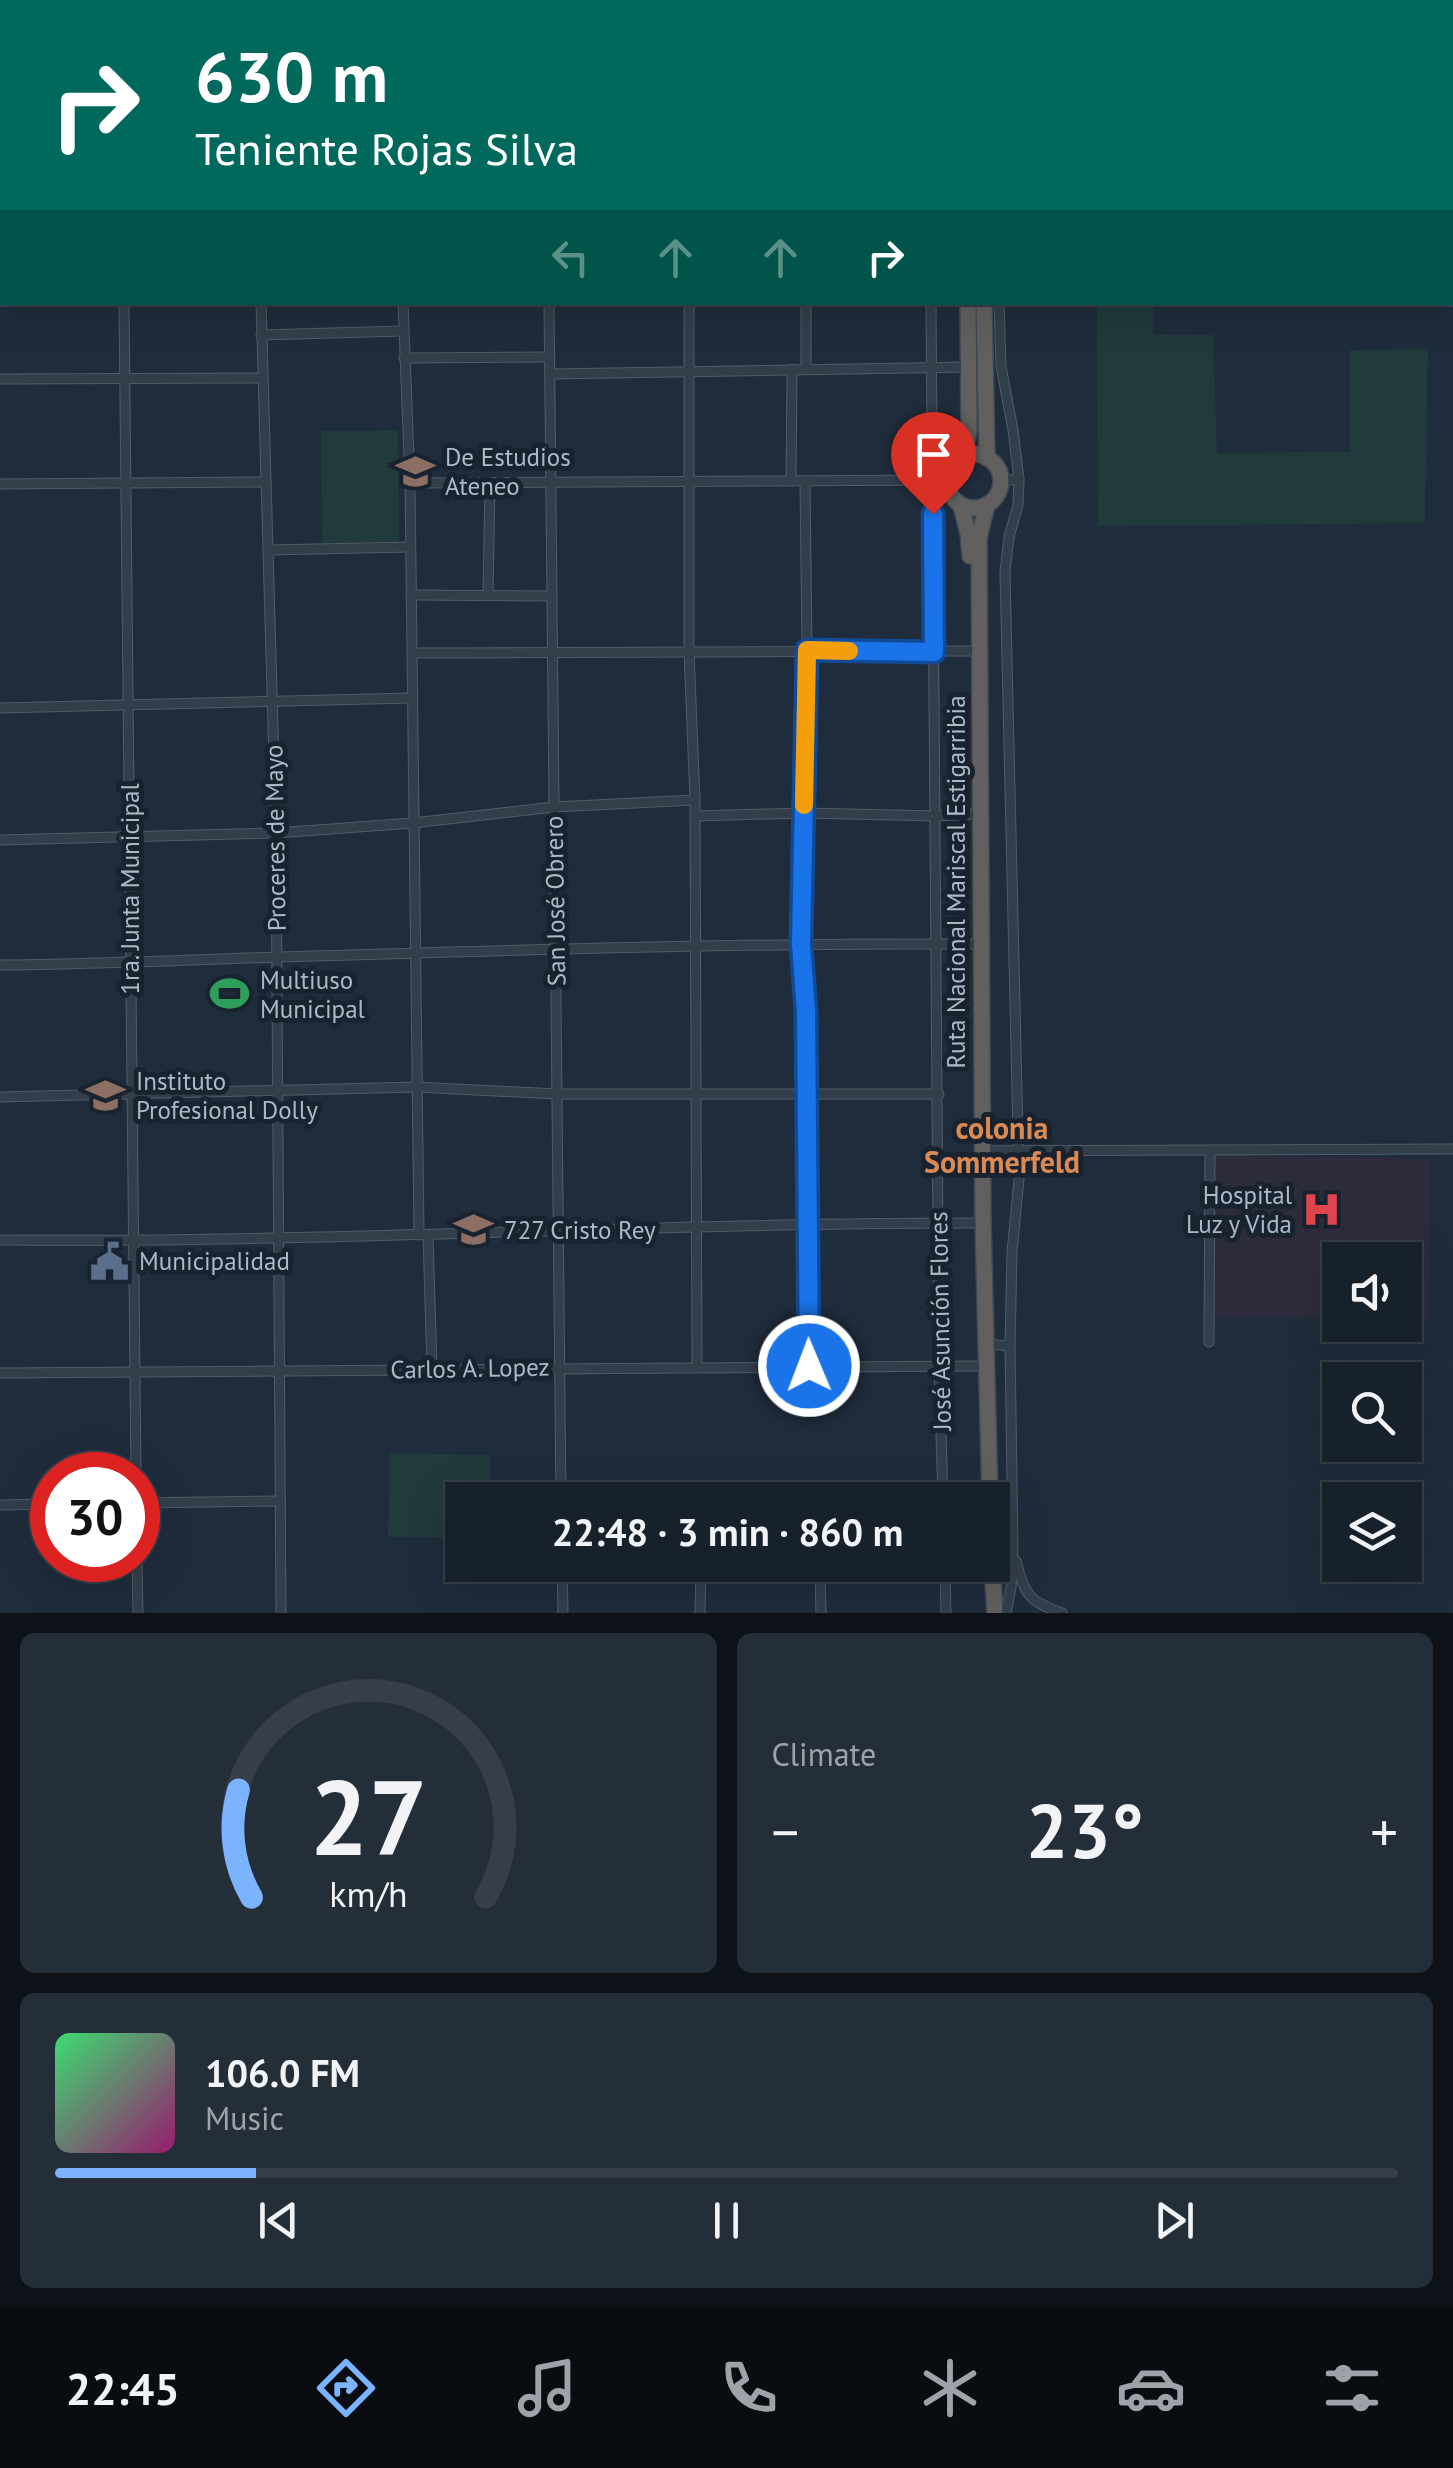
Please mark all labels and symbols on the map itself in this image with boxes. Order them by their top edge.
pin [891,412,976,515]
place label: De Estudios Ateneo [445,441,571,502]
school or university icon: De Estudios Ateneo [394,450,436,492]
street label: Ruta Nacional Mariscal Estigarribia [940,695,972,1069]
street label: Proceres de Mayo [257,744,293,932]
street label: 1ra. Junta Municipal [114,783,146,995]
street label: San José Obrero [538,816,572,986]
place label: Multiuso Municipal [260,964,366,1025]
sports icon: Multiuso Municipal [209,973,251,1015]
place label: Instituto Profesional Dolly [136,1065,318,1126]
school or university icon: Instituto Profesional Dolly [85,1074,127,1116]
district label: colonia Sommerfeld [924,1108,1080,1181]
place label: Hospital Luz y Vida [1186,1179,1293,1240]
hospital icon: Hospital Luz y Vida [1301,1188,1343,1230]
school or university icon: 727 Cristo Rey [453,1209,495,1251]
street label: José Asunción Flores [922,1211,958,1432]
place label: 727 Cristo Rey [504,1214,656,1246]
public building icon: Municipalidad [88,1240,130,1282]
place label: Municipalidad [139,1245,290,1277]
position arrow [757,1314,861,1418]
street label: Carlos A. Lopez [390,1351,550,1385]
speed limit sign: 30 [30,1452,160,1582]

